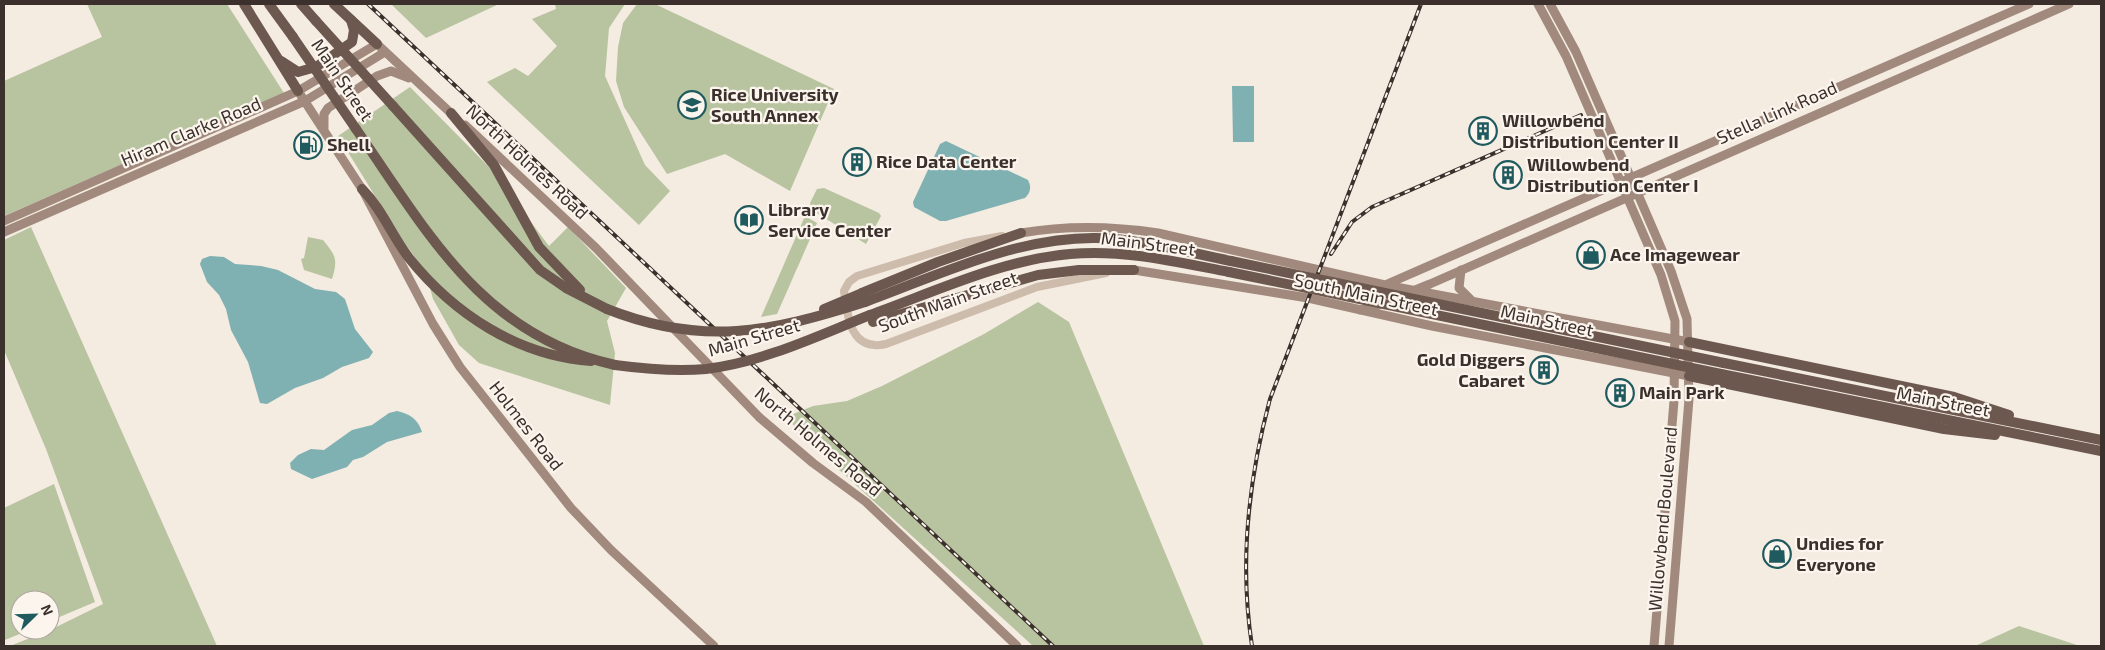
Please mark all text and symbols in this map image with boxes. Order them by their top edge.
street label: Main Street [307,34,378,125]
street label: Stella Link Road [1713,76,1840,149]
place label: Rice University South Annex [711,83,840,126]
school or university icon: Rice University South Annex [677,90,707,120]
street label: Hiram Clarke Road [117,92,264,171]
street label: North Holmes Road [462,99,593,224]
place label: Willowbend Distribution Center II [1502,109,1679,152]
building icon: Willowbend Distribution Center II [1468,116,1498,146]
fuel station icon: Shell [293,130,323,160]
place label: Shell [327,133,370,155]
building icon: Rice Data Center [842,147,872,177]
place label: Rice Data Center [876,150,1017,172]
place label: Willowbend Distribution Center I [1527,153,1698,196]
building icon: Willowbend Distribution Center I [1493,160,1523,190]
place label: Library Service Center [768,198,892,241]
library icon: Library Service Center [734,205,764,235]
street label: Main Street [1100,226,1197,260]
shop icon: Ace Imagewear [1576,240,1606,270]
place label: Ace Imagewear [1610,243,1740,265]
street label: South Main Street [875,266,1020,336]
street label: South Main Street [1292,268,1440,320]
street label: Main Street [1499,299,1596,341]
street label: Main Street [705,313,802,361]
place label: Gold Diggers Cabaret [1417,348,1526,391]
building icon: Gold Diggers Cabaret [1529,355,1559,385]
street label: Holmes Road [485,376,569,475]
building icon: Main Park [1605,378,1635,408]
place label: Main Park [1639,381,1724,403]
street label: Main Street [1895,381,1992,421]
street label: North Holmes Road [751,382,887,501]
street label: Willowbend Boulevard [1643,426,1681,612]
place label: Undies for Everyone [1796,532,1884,575]
shop icon: Undies for Everyone [1762,539,1792,569]
north arrow [10,590,60,640]
text: N [38,602,57,618]

